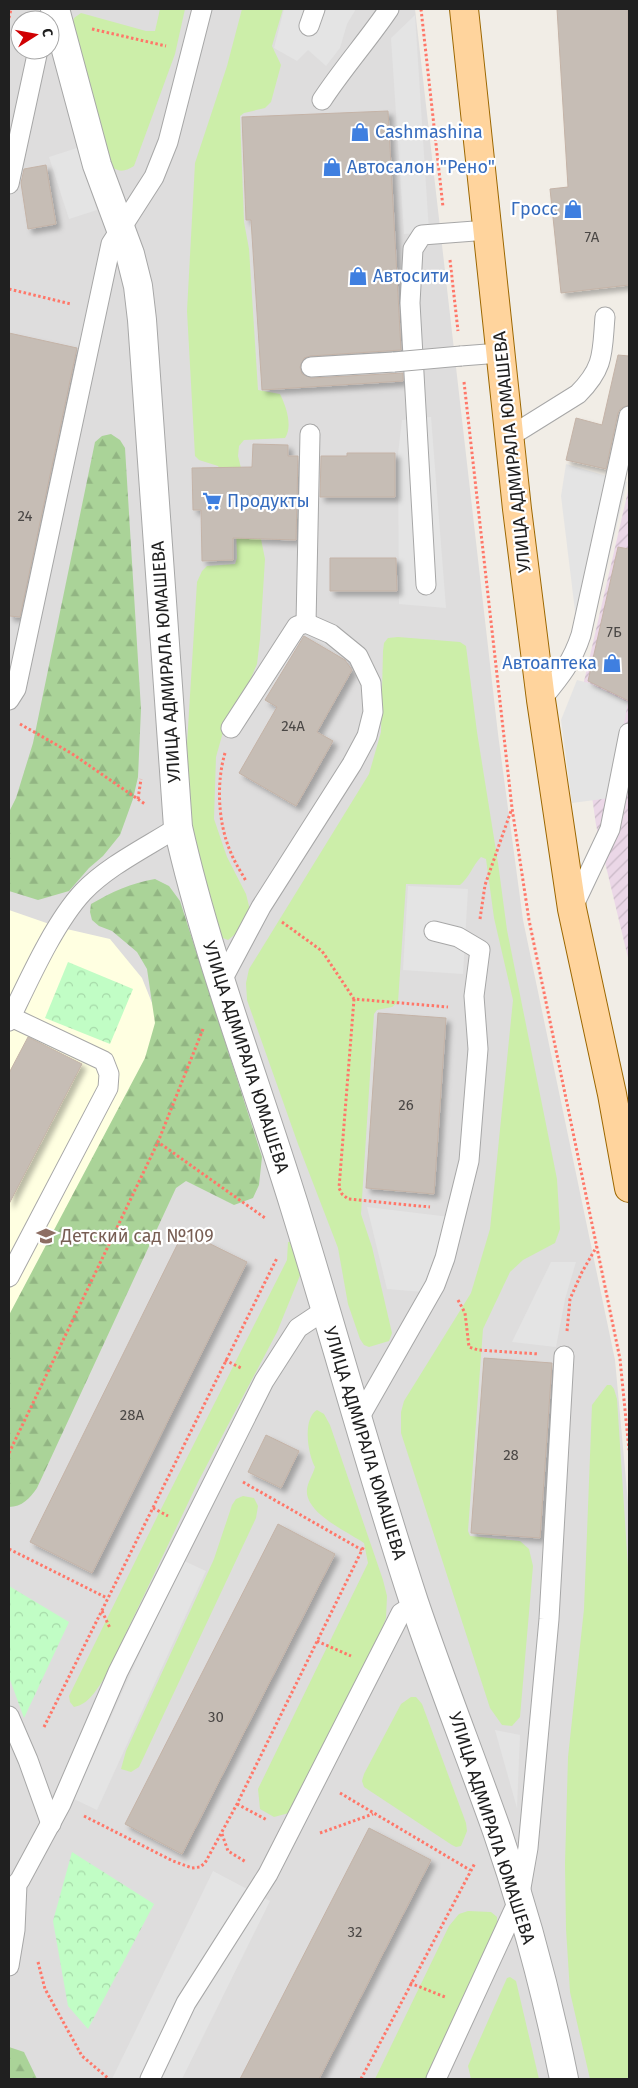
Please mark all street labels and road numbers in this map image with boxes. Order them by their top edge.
street label: УЛИЦА АДМИРАЛА ЮМАШЕВА [488,330,536,574]
street label: УЛИЦА АДМИРАЛА ЮМАШЕВА [147,540,185,784]
street label: УЛИЦА АДМИРАЛА ЮМАШЕВА [198,938,294,1176]
street label: УЛИЦА АДМИРАЛА ЮМАШЕВА [319,1324,411,1563]
street label: УЛИЦА АДМИРАЛА ЮМАШЕВА [444,1709,540,1947]

